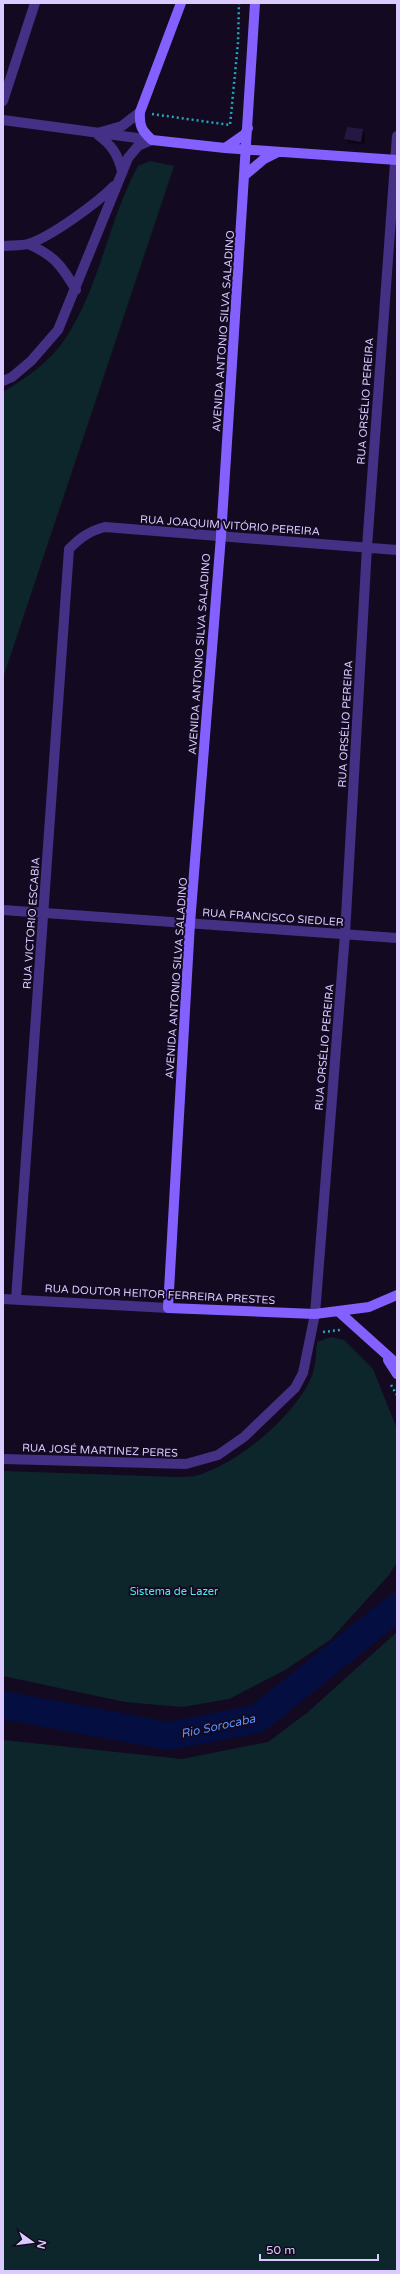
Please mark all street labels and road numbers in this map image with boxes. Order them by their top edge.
street label: AVENIDA ANTONIO SILVA SALADINO [210,230,237,432]
street label: RUA ORSÉLIO PEREIRA [354,337,376,465]
street label: RUA JOAQUIM VITÓRIO PEREIRA [140,512,320,538]
street label: AVENIDA ANTONIO SILVA SALADINO [186,553,213,755]
street label: RUA ORSÉLIO PEREIRA [335,660,355,788]
street label: RUA VICTORIO ESCABIA [20,857,43,989]
street label: AVENIDA ANTONIO SILVA SALADINO [163,877,190,1079]
street label: RUA FRANCISCO SIEDLER [202,906,344,929]
street label: RUA ORSÉLIO PEREIRA [311,983,337,1111]
street label: RUA DOUTOR HEITOR FERREIRA PRESTES [44,1282,276,1307]
street label: RUA JOSÉ MARTINEZ PERES [22,1440,178,1460]

